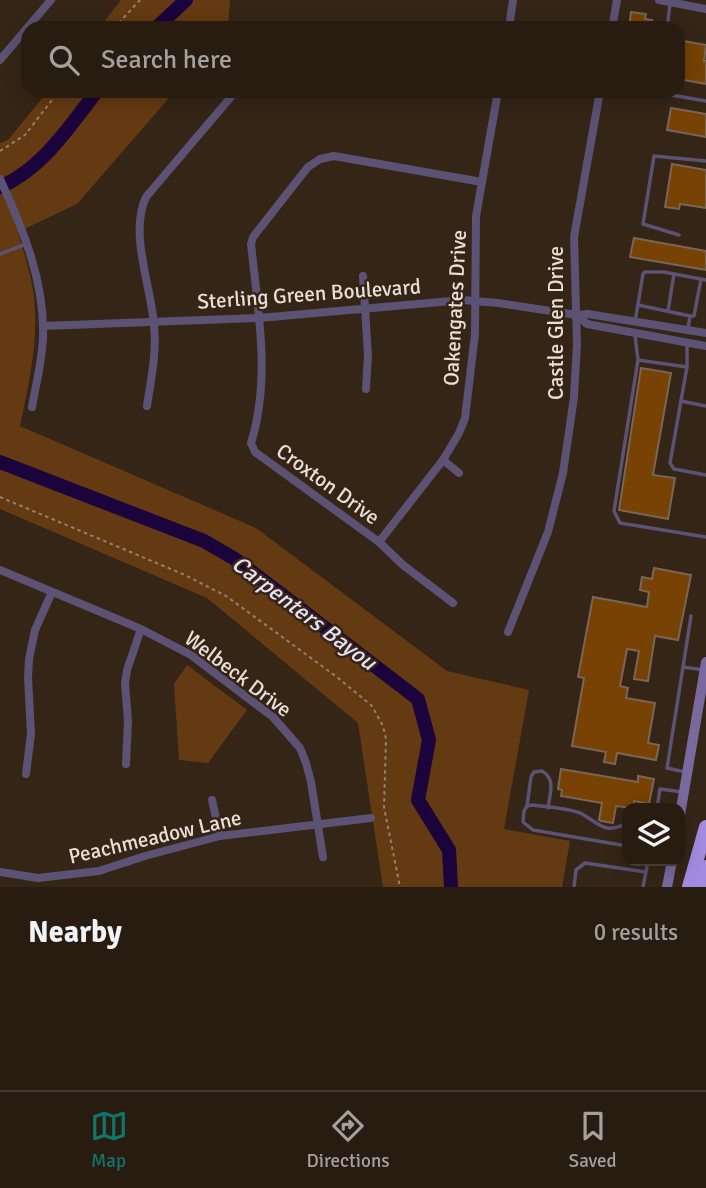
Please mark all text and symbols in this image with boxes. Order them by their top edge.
search box [21,21,685,98]
icon: search [45,41,83,79]
text: Search here [101,44,232,76]
street label: Oakengates Drive [438,229,472,387]
street label: Castle Glen Drive [543,246,569,400]
street label: Sterling Green Boulevard [196,273,422,315]
street label: Croxton Drive [271,438,385,530]
water label: Carpenters Bayou [226,549,383,678]
street label: Welbeck Drive [179,625,297,723]
map controls [622,803,685,866]
button: layers [622,803,685,866]
street label: Peachmeadow Lane [66,804,244,870]
text: Nearby [28,914,122,951]
text: 0 results [594,918,678,947]
tab: Map [90,1107,128,1173]
tab: Directions [307,1107,390,1173]
tab: Saved [569,1107,616,1173]

